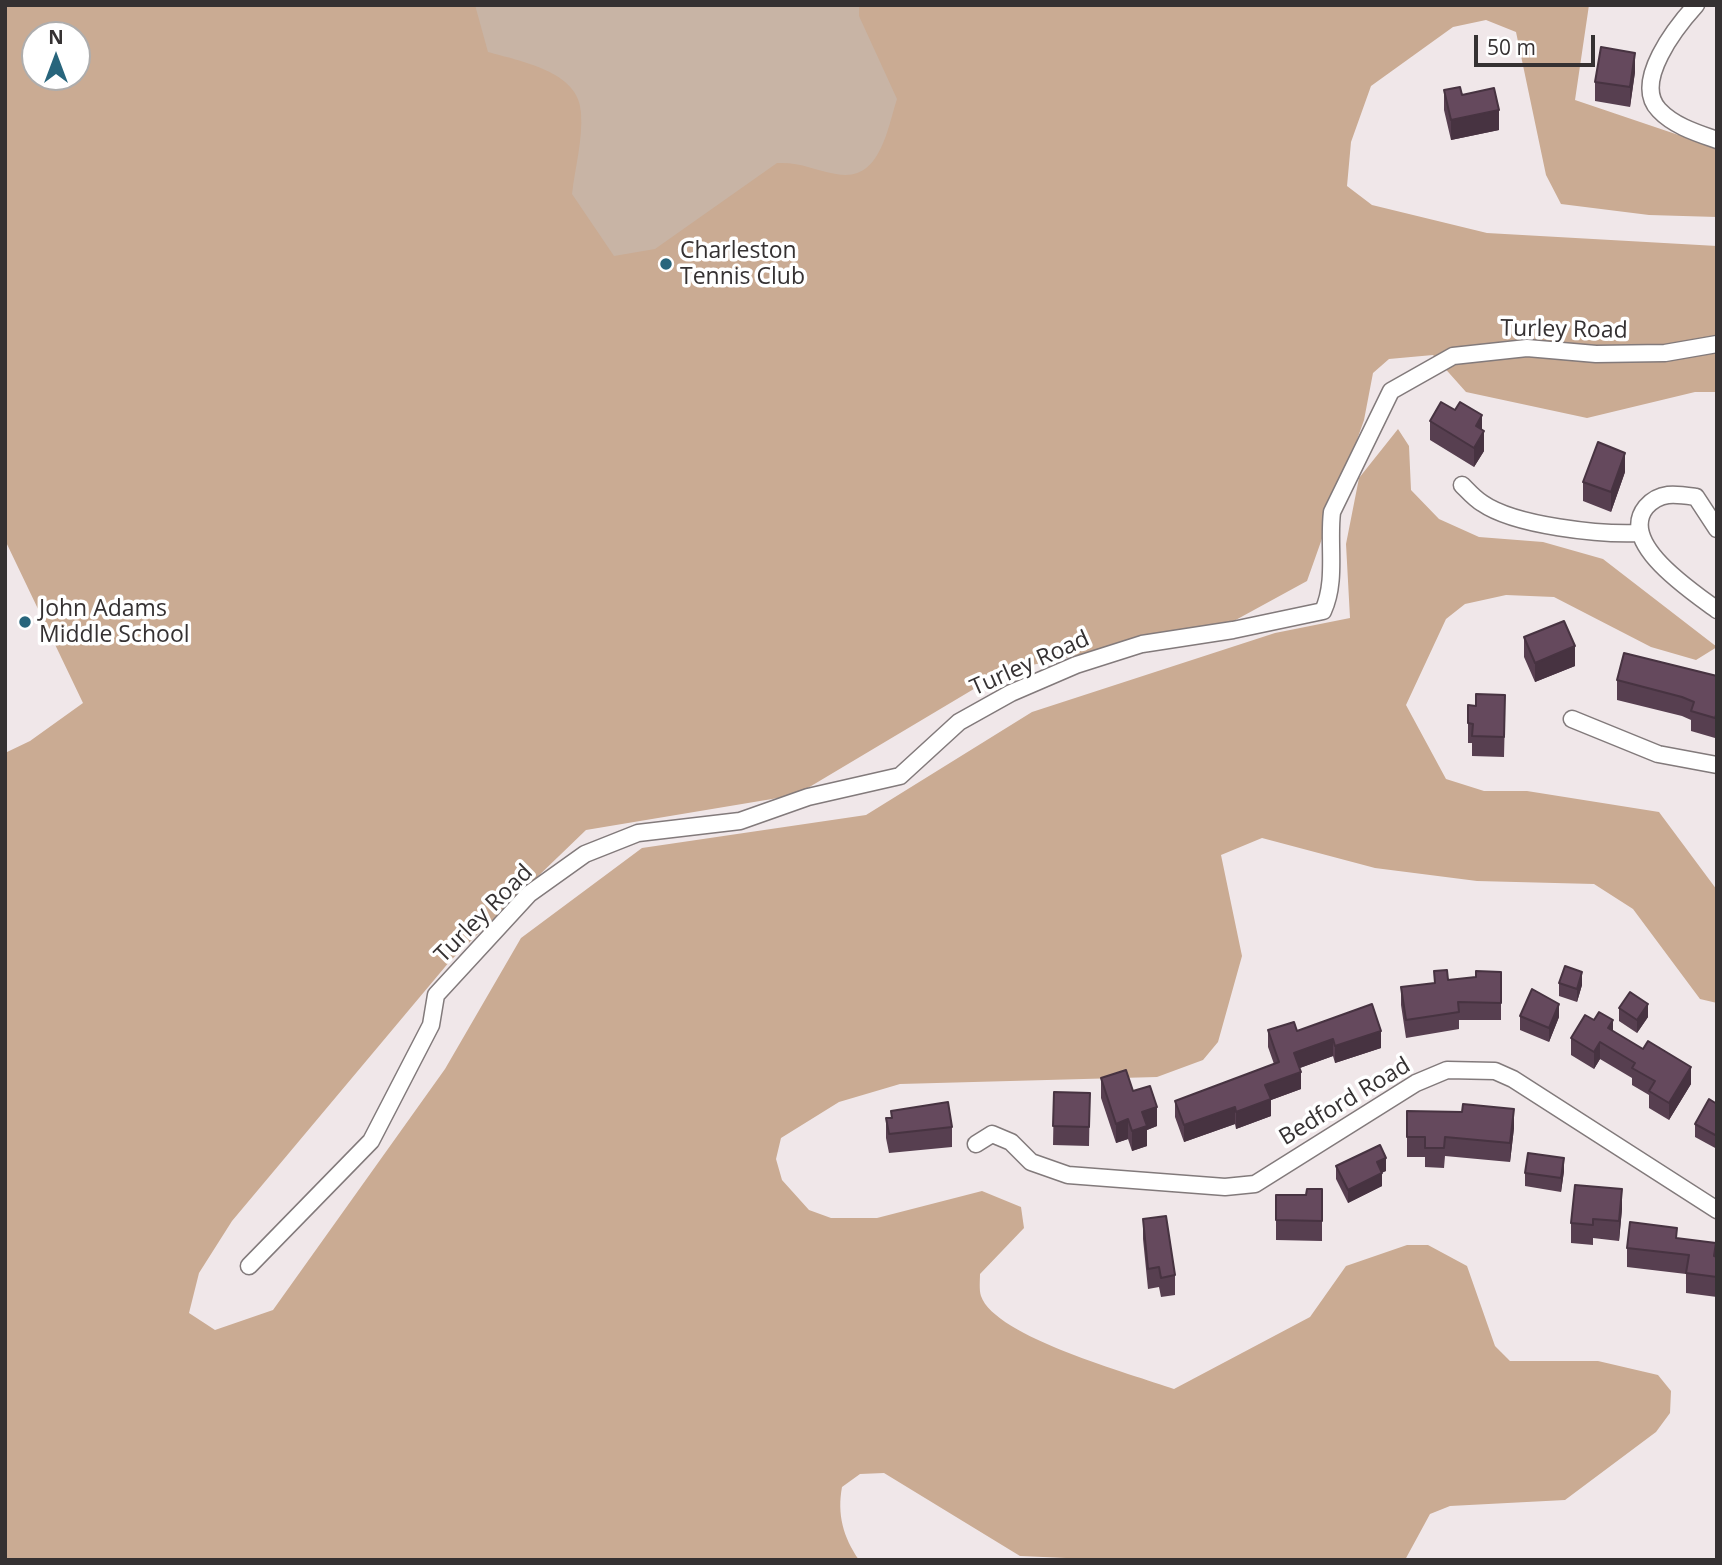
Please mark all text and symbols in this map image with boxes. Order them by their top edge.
north arrow [21,21,91,91]
scale bar [1477,21,1598,65]
text: N [48,24,64,50]
text: 50 m [1487,33,1536,61]
place label: Charleston Tennis Club [680,237,805,291]
marker: Charleston Tennis Club [658,256,674,272]
street label: Turley Road [1500,315,1628,345]
place label: John Adams Middle School [39,595,190,649]
marker: John Adams Middle School [17,614,33,630]
street label: Turley Road [966,626,1094,702]
street label: Turley Road [429,859,539,969]
street label: Bedford Road [1275,1052,1415,1152]

